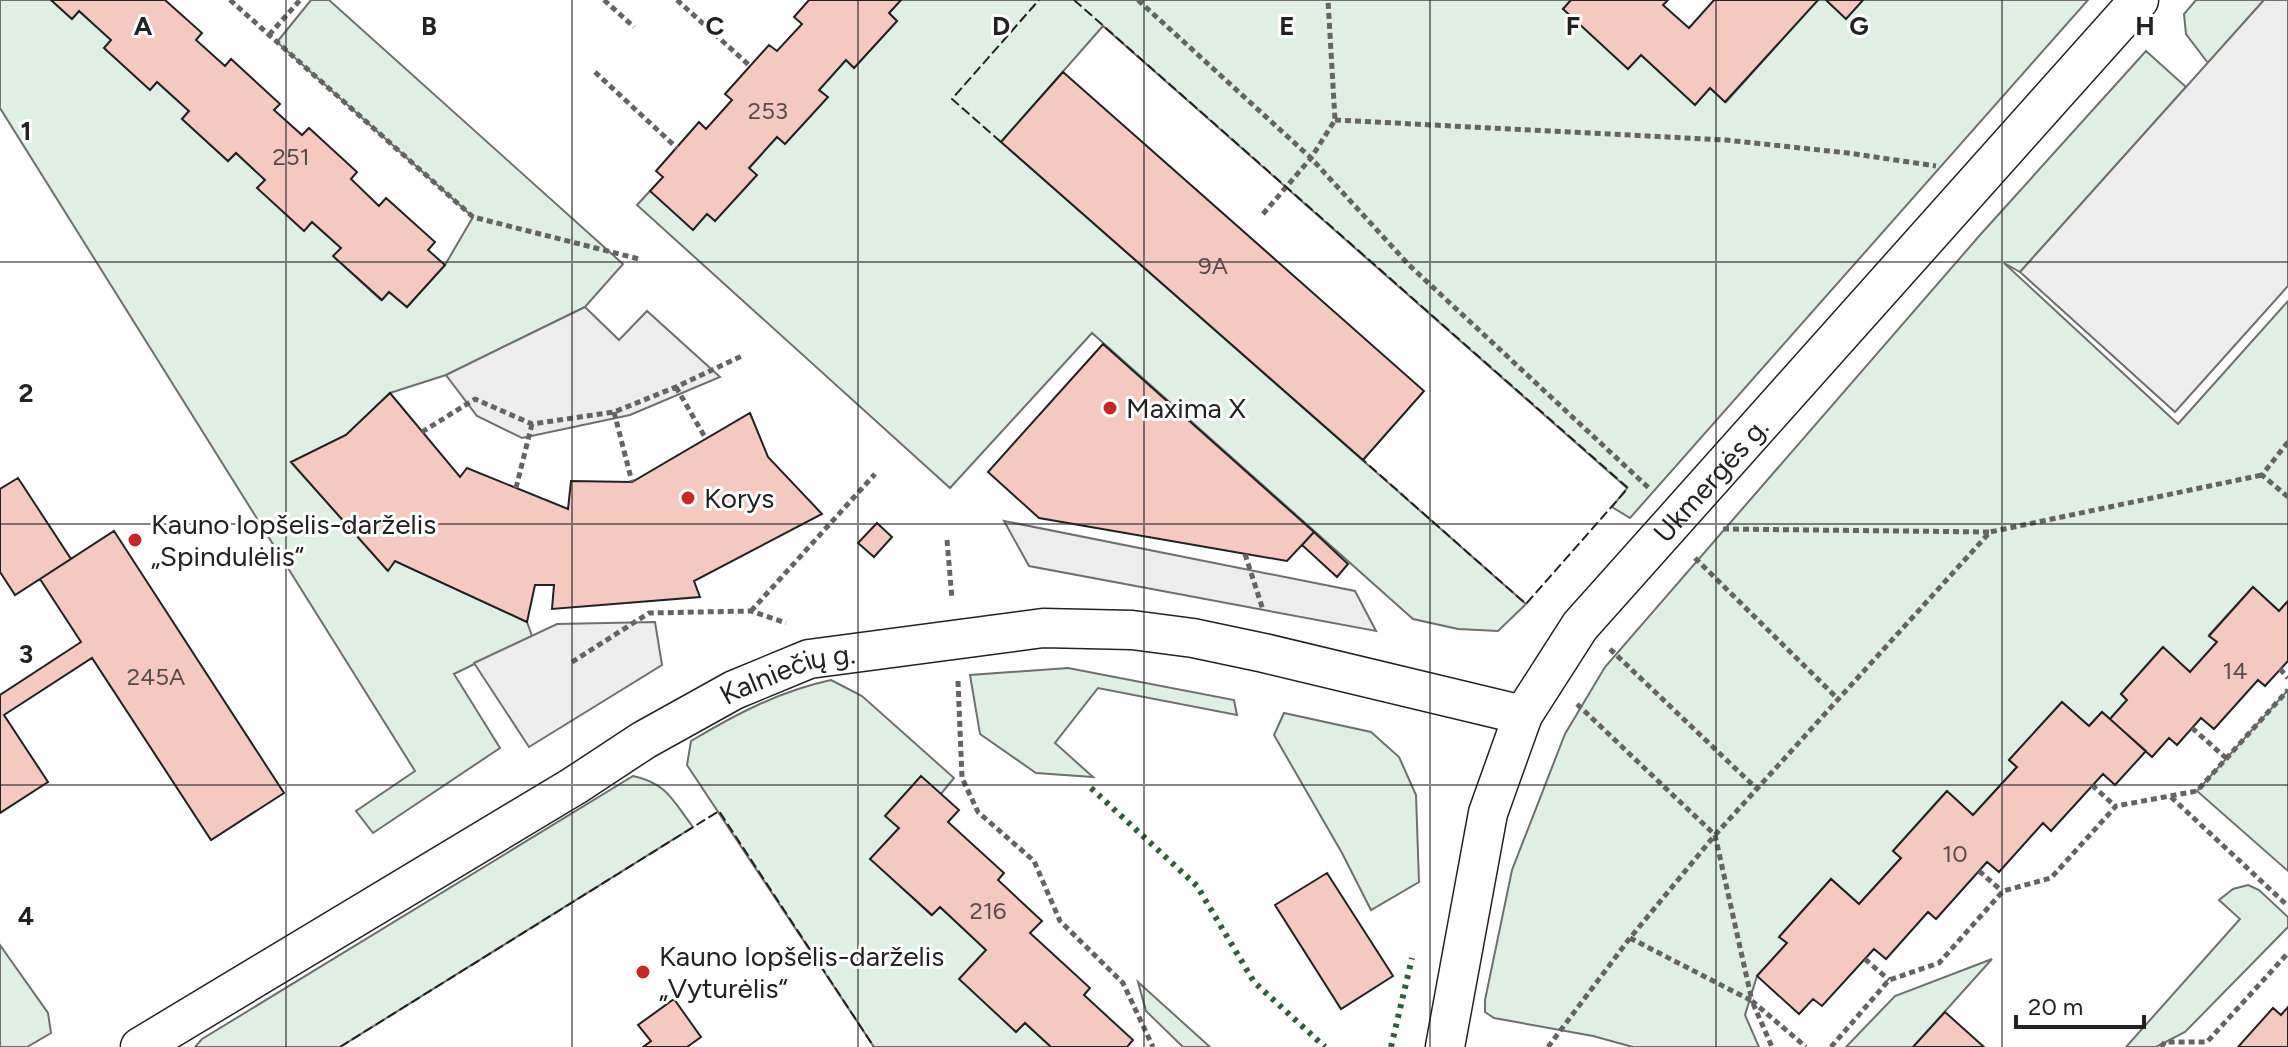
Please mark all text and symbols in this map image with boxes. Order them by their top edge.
text: A [134,10,153,42]
text: B [421,10,437,42]
text: C [706,10,725,42]
text: D [992,10,1010,42]
text: E [1279,10,1295,42]
text: F [1566,10,1580,42]
text: G [1849,10,1869,42]
text: H [2135,10,2155,42]
house number: 253 [748,96,788,125]
text: 1 [21,115,31,147]
house number: 251 [272,142,310,171]
house number: 9A [1198,251,1229,280]
text: 2 [18,377,34,409]
place label: Maxima X [1126,391,1246,425]
marker: Maxima X [1101,399,1119,417]
street label: Ukmergės g. [1646,410,1775,549]
place label: Korys [704,481,774,515]
marker: Korys [679,489,697,507]
place label: Kauno lopšelis-darželis „Spindulėlis“ [151,507,436,573]
marker: Kauno lopšelis-darželis „Spindulėlis“ [126,531,144,549]
street label: Kalniečių g. [714,636,857,712]
text: 3 [19,638,33,670]
house number: 14 [2223,656,2247,685]
house number: 245A [127,662,186,691]
house number: 10 [1942,839,1968,868]
house number: 216 [970,896,1006,925]
text: 4 [18,900,34,932]
place label: Kauno lopšelis-darželis „Vyturėlis“ [659,939,944,1005]
marker: Kauno lopšelis-darželis „Vyturėlis“ [634,963,652,981]
scale bar [2016,979,2144,1029]
text: 20 m [2028,992,2083,1021]

